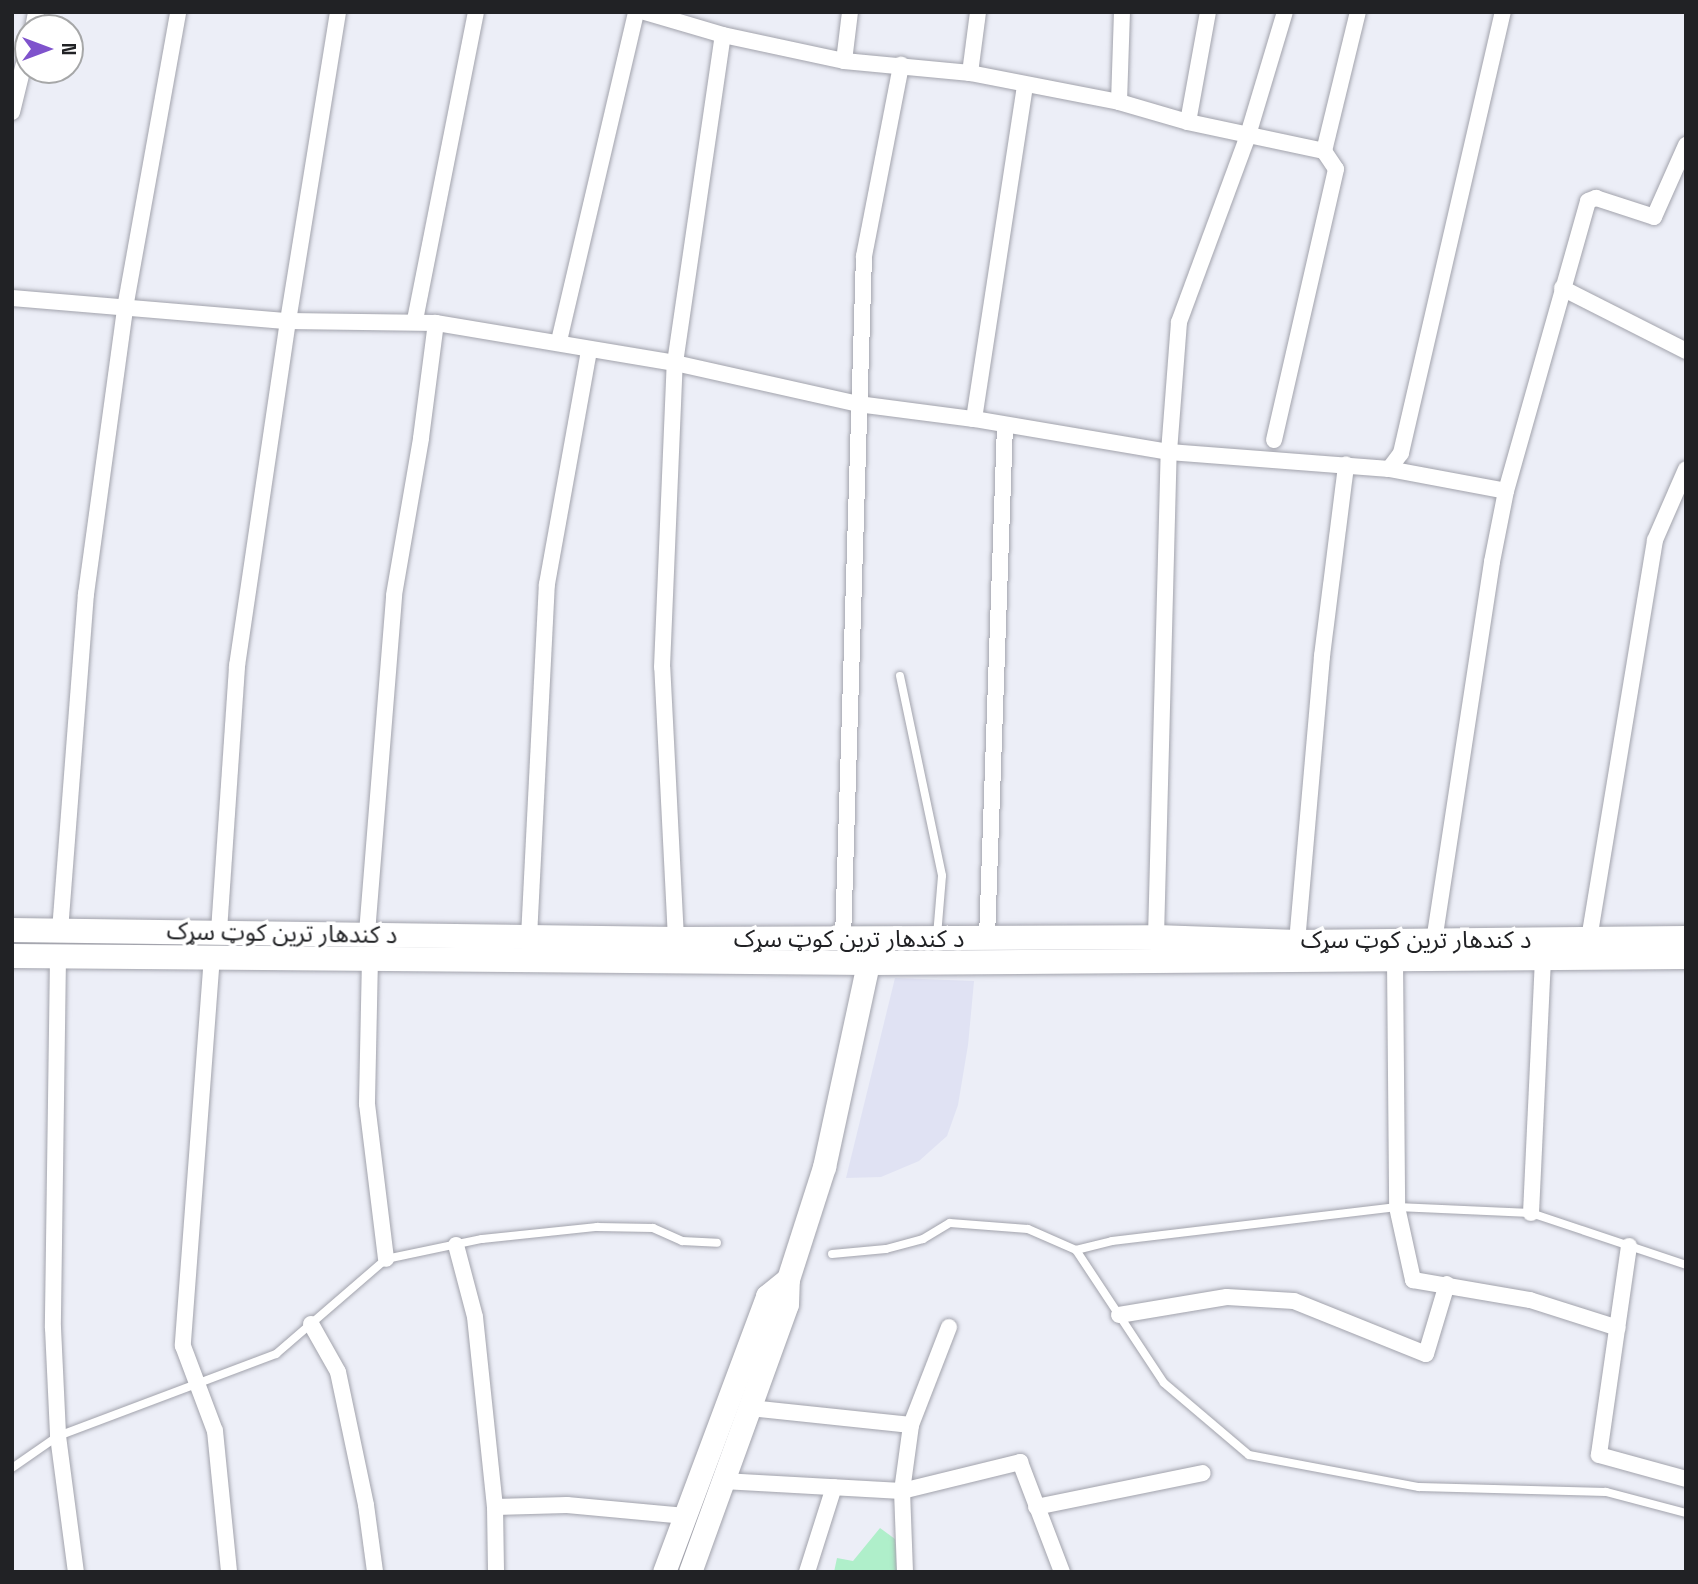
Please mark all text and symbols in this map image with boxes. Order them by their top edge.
north arrow [14,14,84,84]
text: N [56,43,81,55]
street label: د کندهار ترين کوټ سړک [166,917,398,949]
street label: د کندهار ترين کوټ سړک [734,925,964,953]
street label: د کندهار ترين کوټ سړک [1301,926,1531,954]

